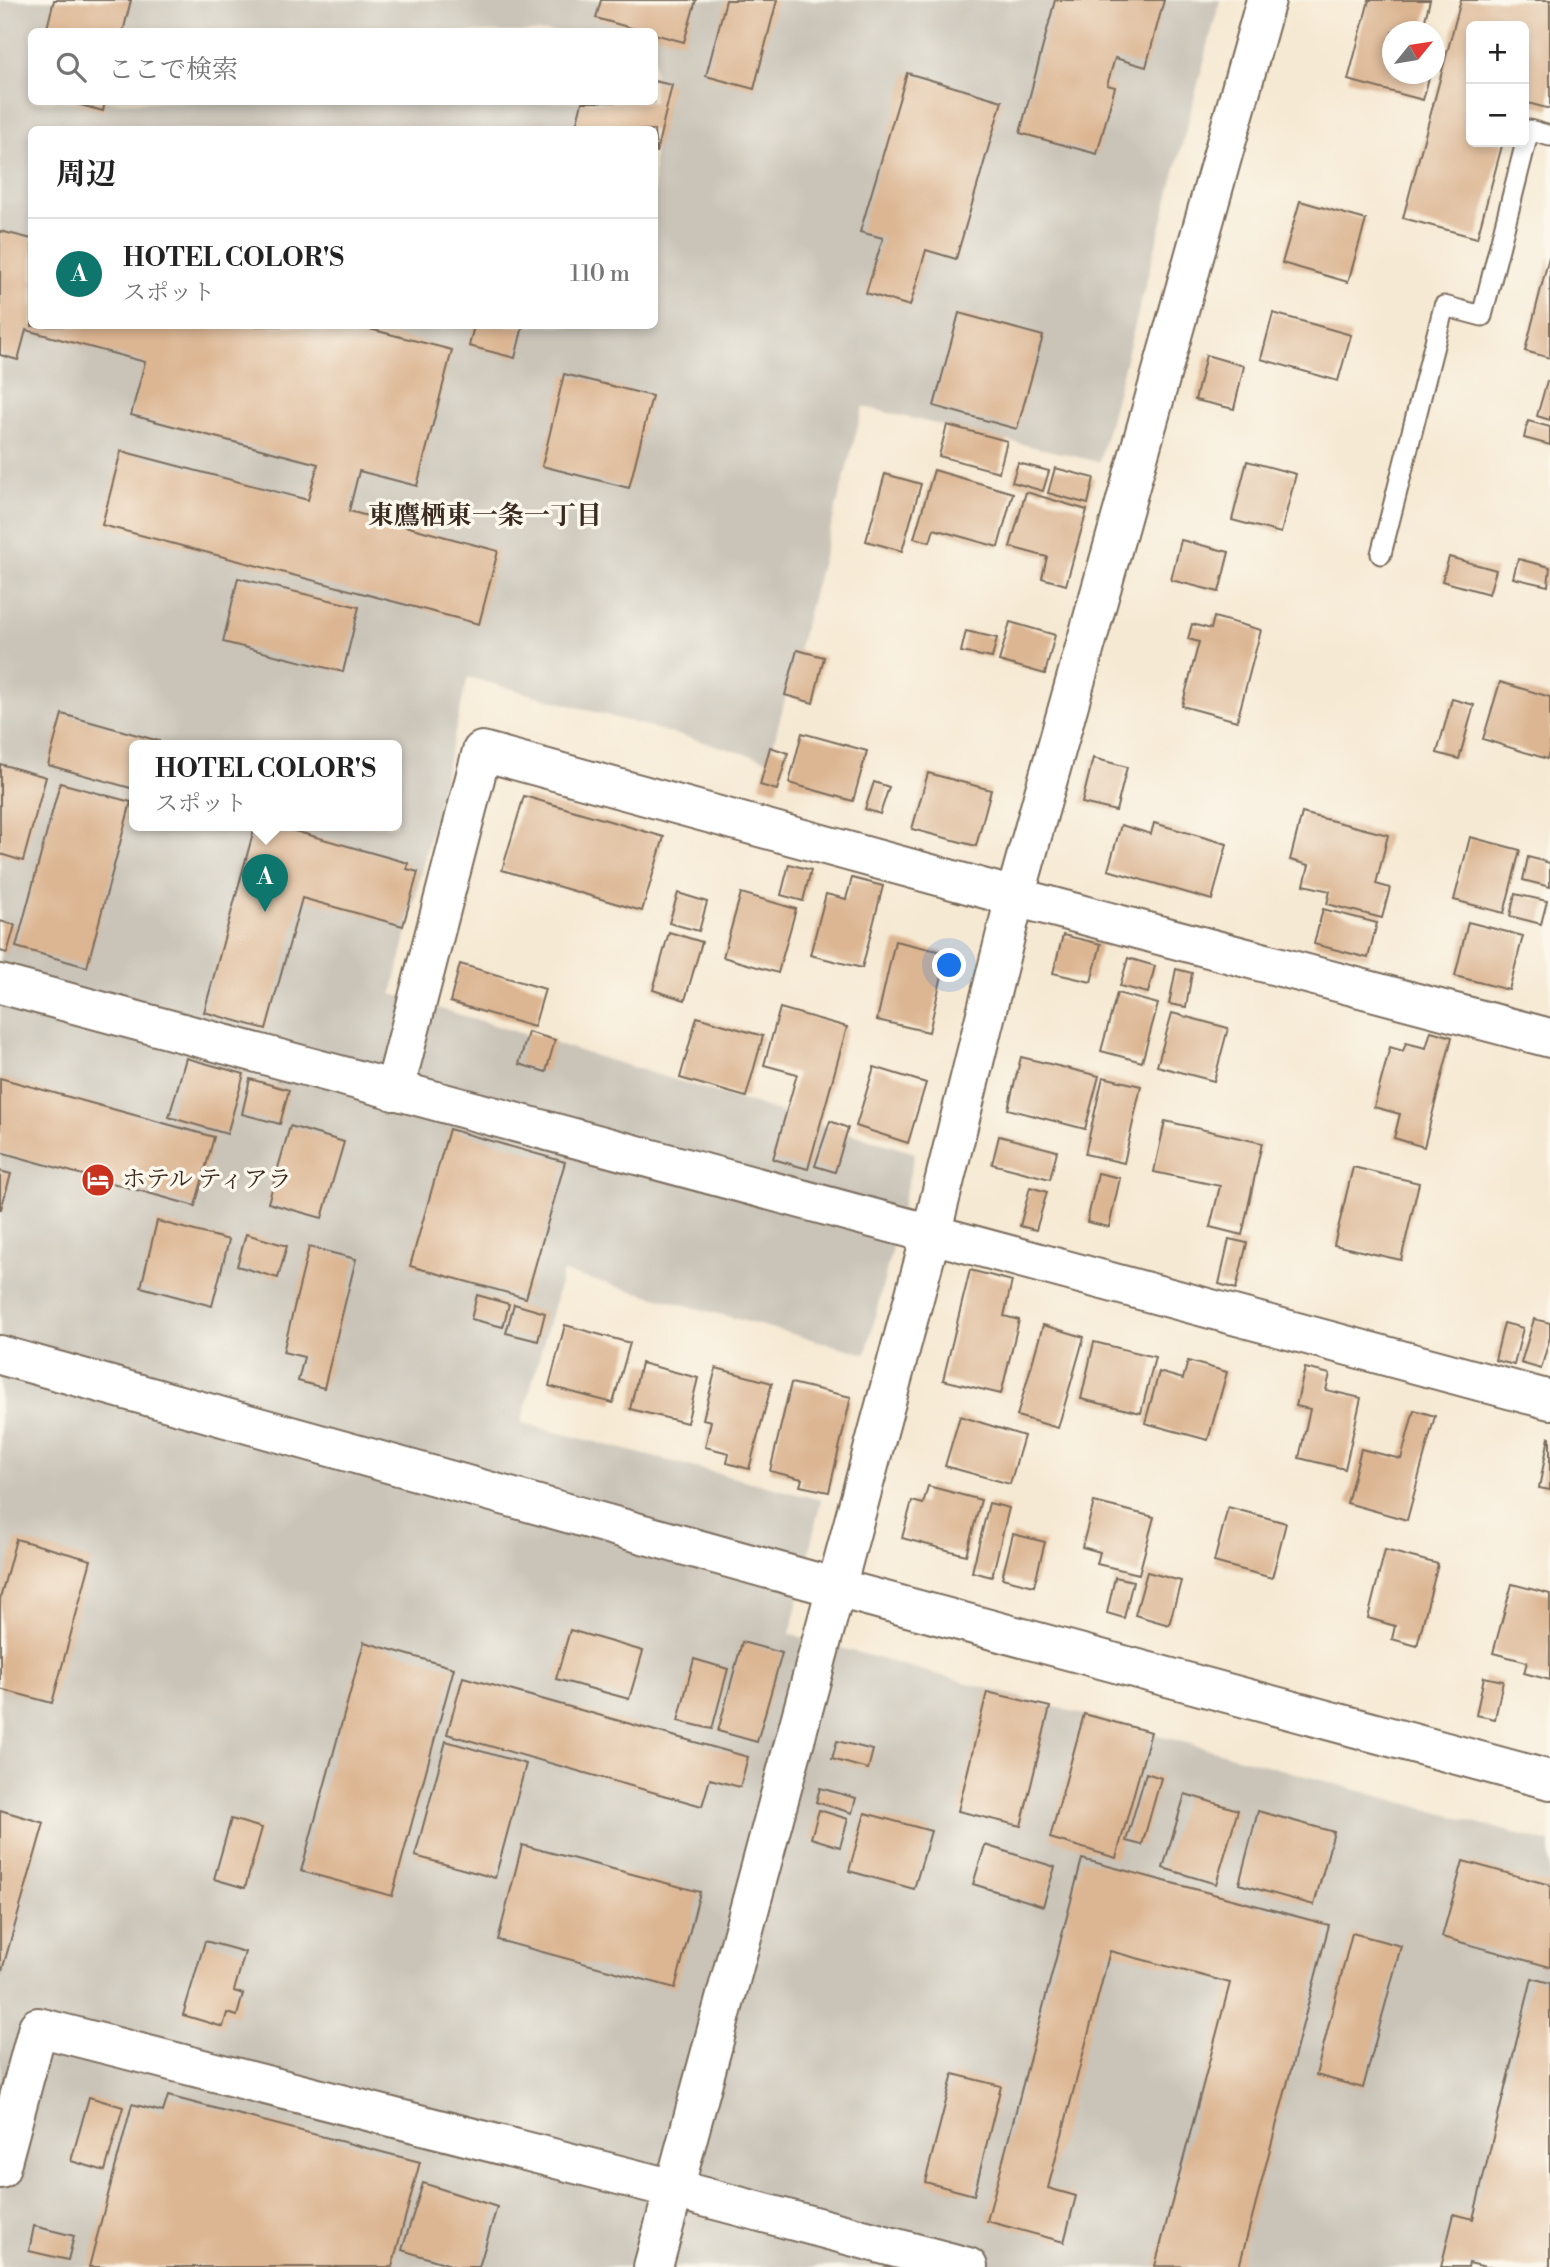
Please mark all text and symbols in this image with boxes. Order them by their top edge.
north arrow [1382,21,1445,84]
map controls [1466,21,1529,147]
button: + [1466,21,1529,84]
search box [28,28,658,105]
icon: search [52,48,90,86]
text: ここで検索 [108,54,238,86]
button: − [1466,84,1529,147]
text: 周辺 [56,156,116,194]
text: HOTEL COLOR'S [123,242,344,274]
text: A [71,260,87,288]
text: 110 m [570,260,630,288]
text: スポット [123,279,215,307]
district label: 東鷹栖東一条一丁目 [368,500,602,532]
popup [129,740,402,831]
text: HOTEL COLOR'S [155,753,376,785]
text: スポット [155,790,247,818]
pin: A [242,854,288,912]
your location [932,948,966,982]
hotel icon: ホテル ティアラ [79,1161,117,1199]
place label: ホテル ティアラ [122,1165,292,1195]

